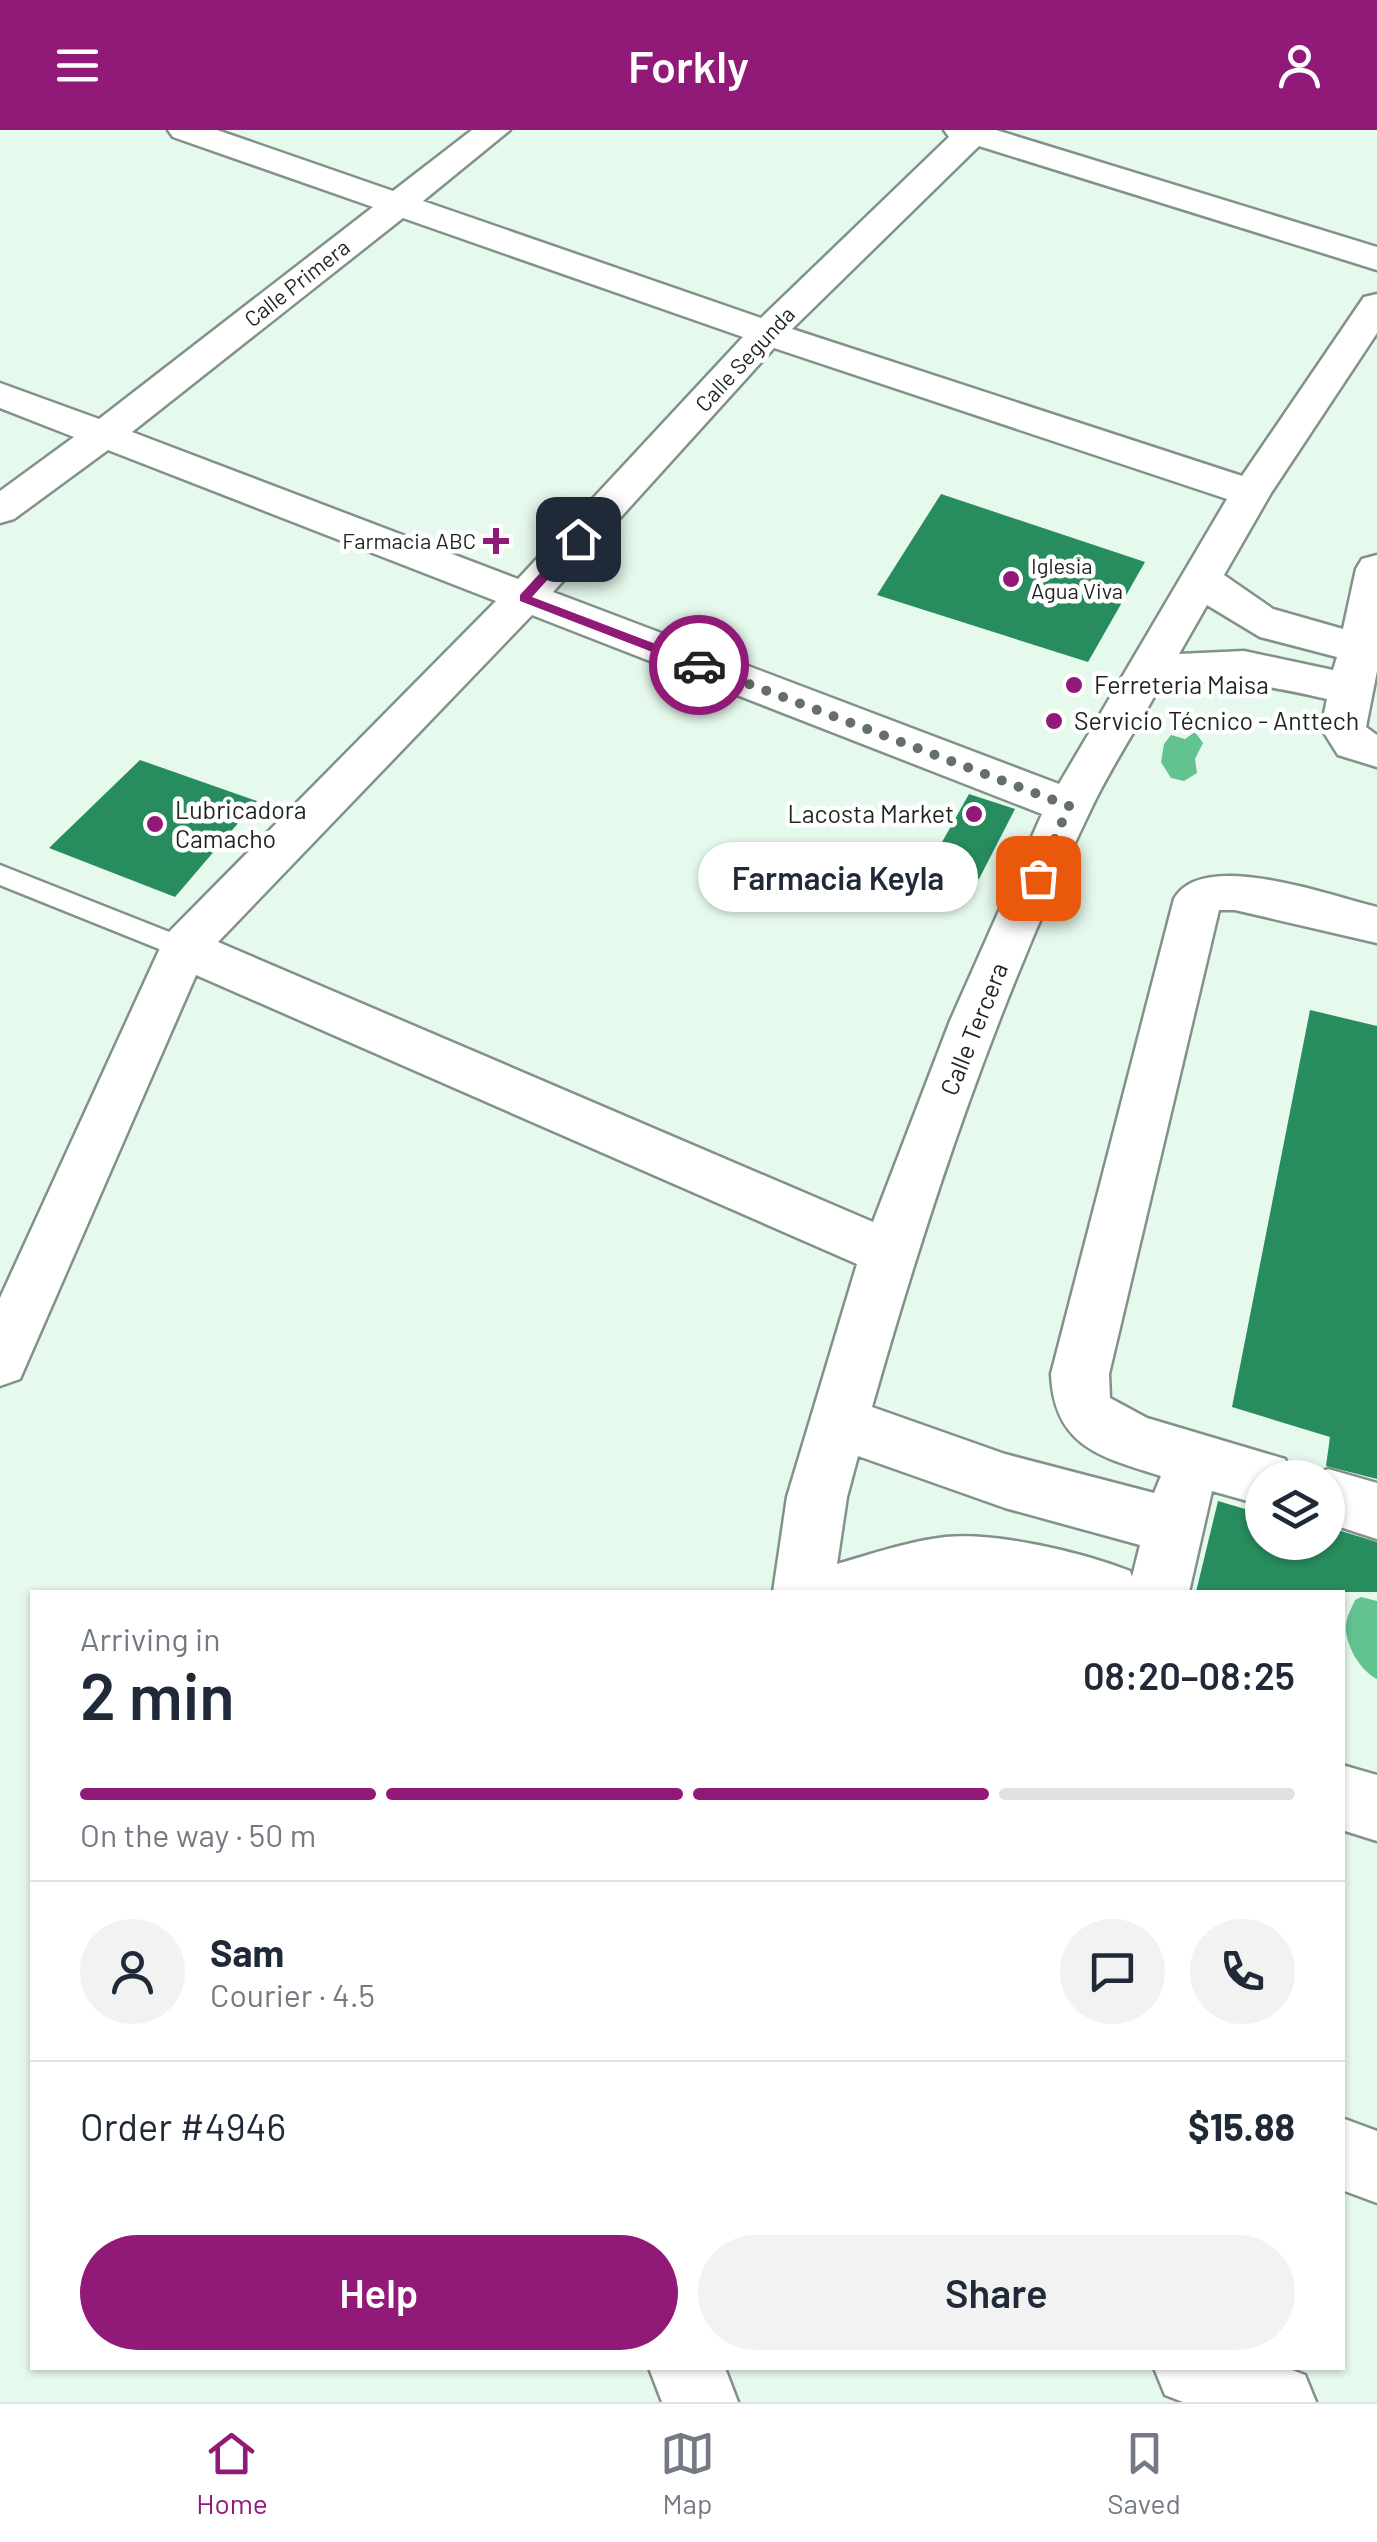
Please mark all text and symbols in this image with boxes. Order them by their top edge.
icon: menu [50,38,105,93]
text: Forkly [628,38,749,92]
icon: person [1272,38,1327,93]
street label: Calle Primera [239,233,354,331]
street label: Calle Segunda [689,301,799,416]
pin [536,497,621,582]
icon: home [551,512,606,567]
place label: Farmacia ABC [342,527,476,553]
marker: Farmacia ABC [485,530,507,552]
place label: Iglesia Agua Viva [1031,552,1123,603]
marker: Iglesia Agua Viva [1000,568,1022,590]
courier [649,615,749,715]
icon: car [672,638,727,693]
place label: Ferreteria Maisa [1094,669,1269,699]
marker: Ferreteria Maisa [1063,674,1085,696]
place label: Servicio Técnico - Anttech [1074,705,1359,735]
marker: Servicio Técnico - Anttech [1043,710,1065,732]
place label: Lubricadora Camacho [175,794,307,853]
place label: Lacosta Market [788,798,954,828]
marker: Lacosta Market [963,803,985,825]
marker: Lubricadora Camacho [144,813,166,835]
pin [996,836,1081,921]
callout: Farmacia Keyla [698,843,978,913]
icon: bag [1011,851,1066,906]
text: Farmacia Keyla [732,858,944,896]
street label: Calle Tercera [933,958,1013,1099]
map controls [1245,1460,1345,1560]
button: layers [1245,1460,1345,1560]
text: Arriving in [80,1619,220,1657]
text: 08:20–08:25 [1083,1652,1295,1698]
text: 2 min [80,1655,235,1733]
text: On the way · 50 m [80,1815,316,1853]
button: person [80,1919,185,2024]
button: chat [1060,1919,1165,2024]
button: phone [1190,1919,1295,2024]
text: Sam [210,1929,284,1975]
text: Courier · 4.5 [210,1975,375,2013]
text: Order #4946 [80,2103,286,2149]
text: $15.88 [1188,2103,1295,2149]
button: Help [80,2235,678,2350]
button: Share [698,2235,1295,2350]
tab: Home [196,2426,268,2520]
tab: Map [660,2426,715,2520]
tab: Saved [1107,2426,1181,2520]

